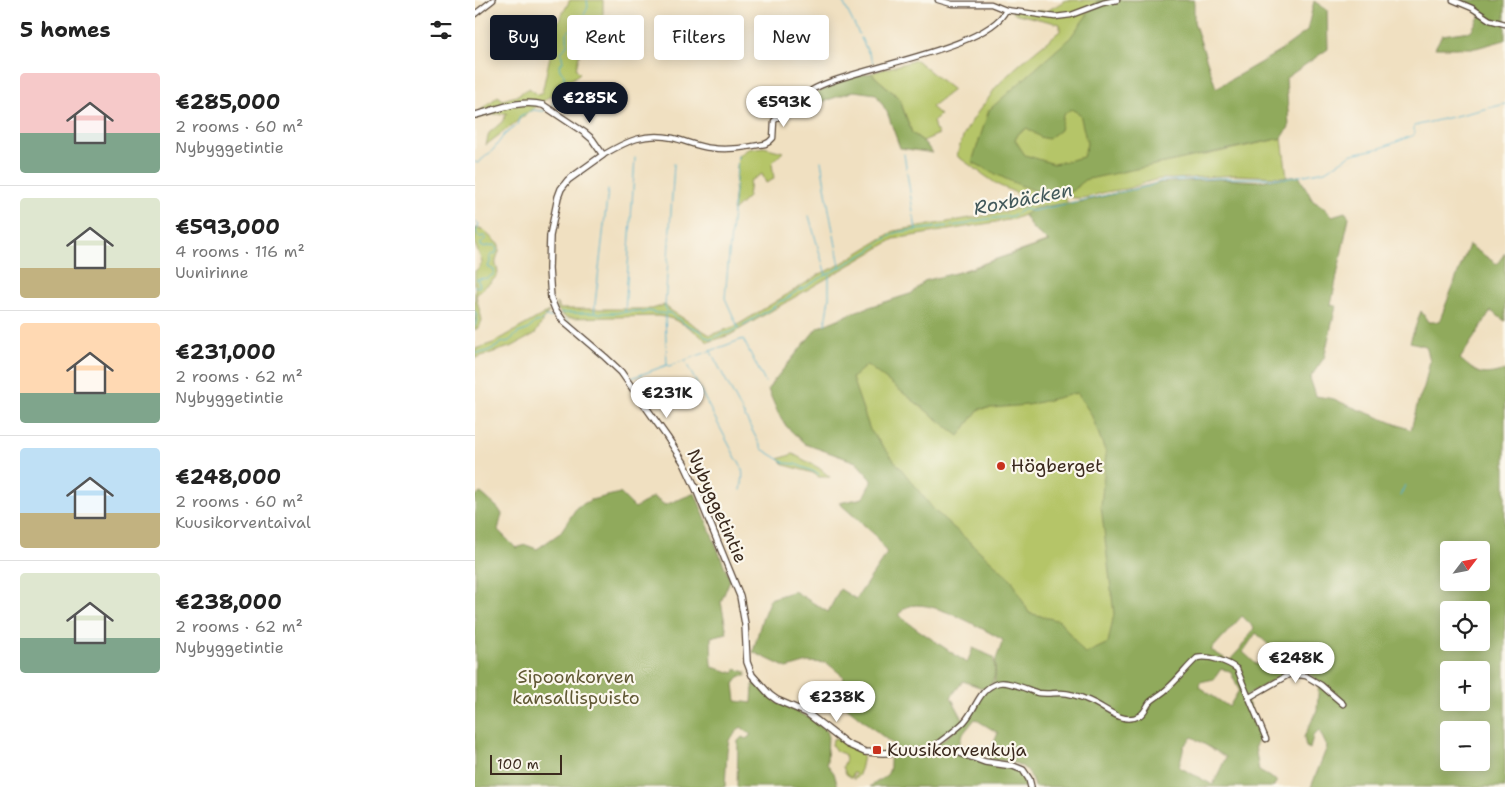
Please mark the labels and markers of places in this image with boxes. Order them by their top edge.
pin: €285K [555,82,625,124]
pin: €593K [749,86,819,128]
pin: €231K [632,376,702,419]
place label: Högberget [1011,454,1103,478]
marker: Högberget [995,460,1007,472]
pin: €248K [1261,642,1331,684]
pin: €238K [802,680,872,723]
place label: Kuusikorvenkuja [887,738,1027,762]
marker: Kuusikorvenkuja [871,744,883,756]

